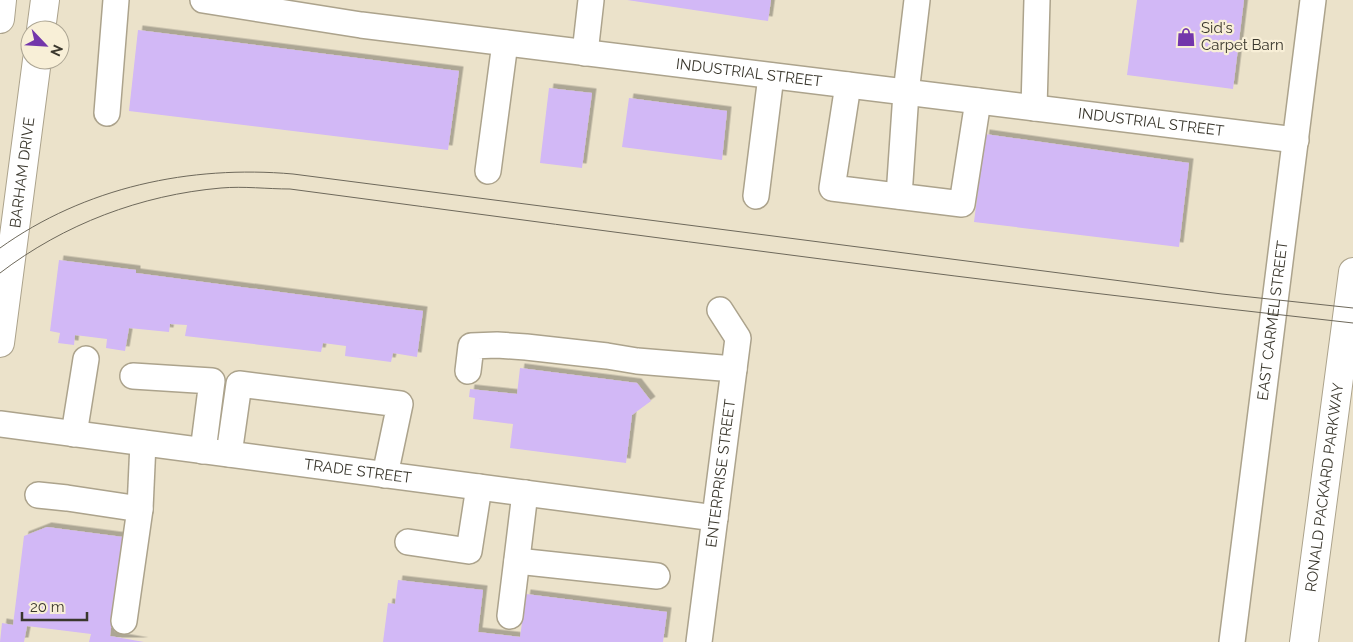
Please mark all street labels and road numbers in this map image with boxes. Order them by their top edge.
street label: INDUSTRIAL STREET [675,55,823,91]
street label: INDUSTRIAL STREET [1077,104,1225,140]
street label: BARHAM DRIVE [6,116,38,229]
street label: EAST CARMEL STREET [1254,240,1292,401]
street label: RONALD PACKARD PARKWAY [1302,382,1347,593]
street label: ENTERPRISE STREET [702,398,739,549]
street label: TRADE STREET [303,455,413,487]

